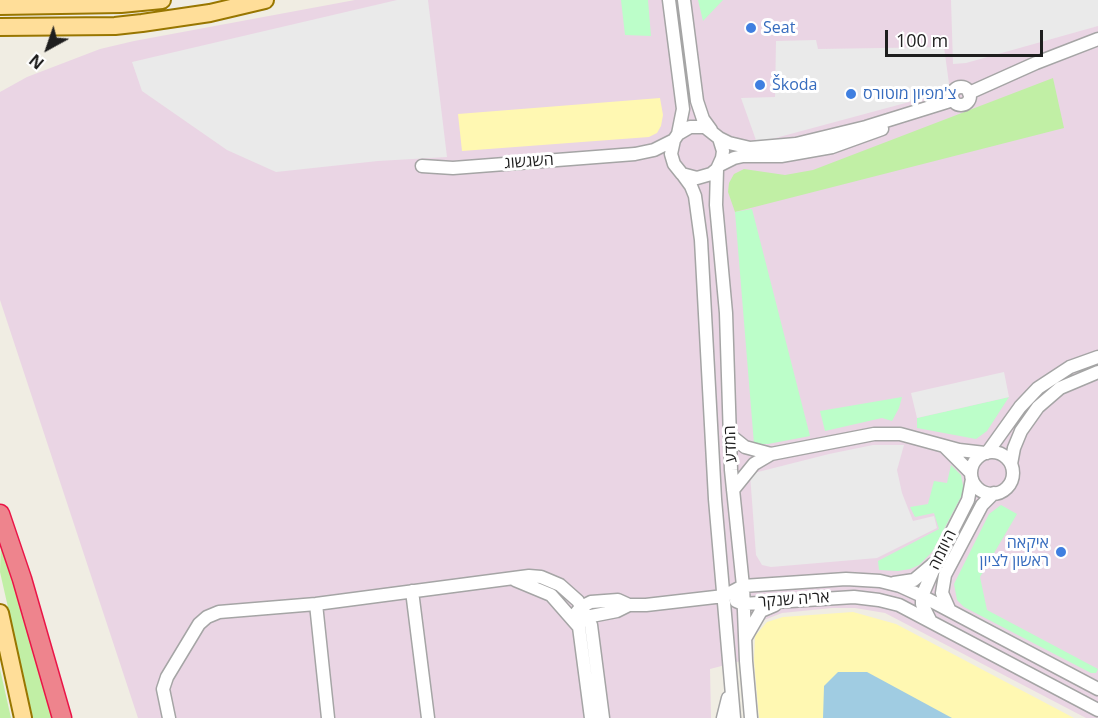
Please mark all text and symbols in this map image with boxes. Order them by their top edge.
north arrow [18,18,78,78]
place label: Seat [763,18,795,38]
scale bar [888,18,1046,56]
marker: Seat [744,21,758,35]
text: 100 m [896,28,948,52]
text: N [24,49,48,74]
place label: Škoda [772,75,817,95]
marker: Škoda [753,78,767,92]
place label: צ'מפיון מוטורס [863,84,957,104]
marker: צ'מפיון מוטורס [844,87,858,101]
street label: השגשוג [504,151,554,173]
street label: המדע [721,425,741,463]
street label: היוזמה [925,527,961,573]
place label: איקאה ראשון לציון [980,533,1049,571]
marker: איקאה ראשון לציון [1054,545,1068,559]
street label: אריה שנקר [758,588,830,612]

